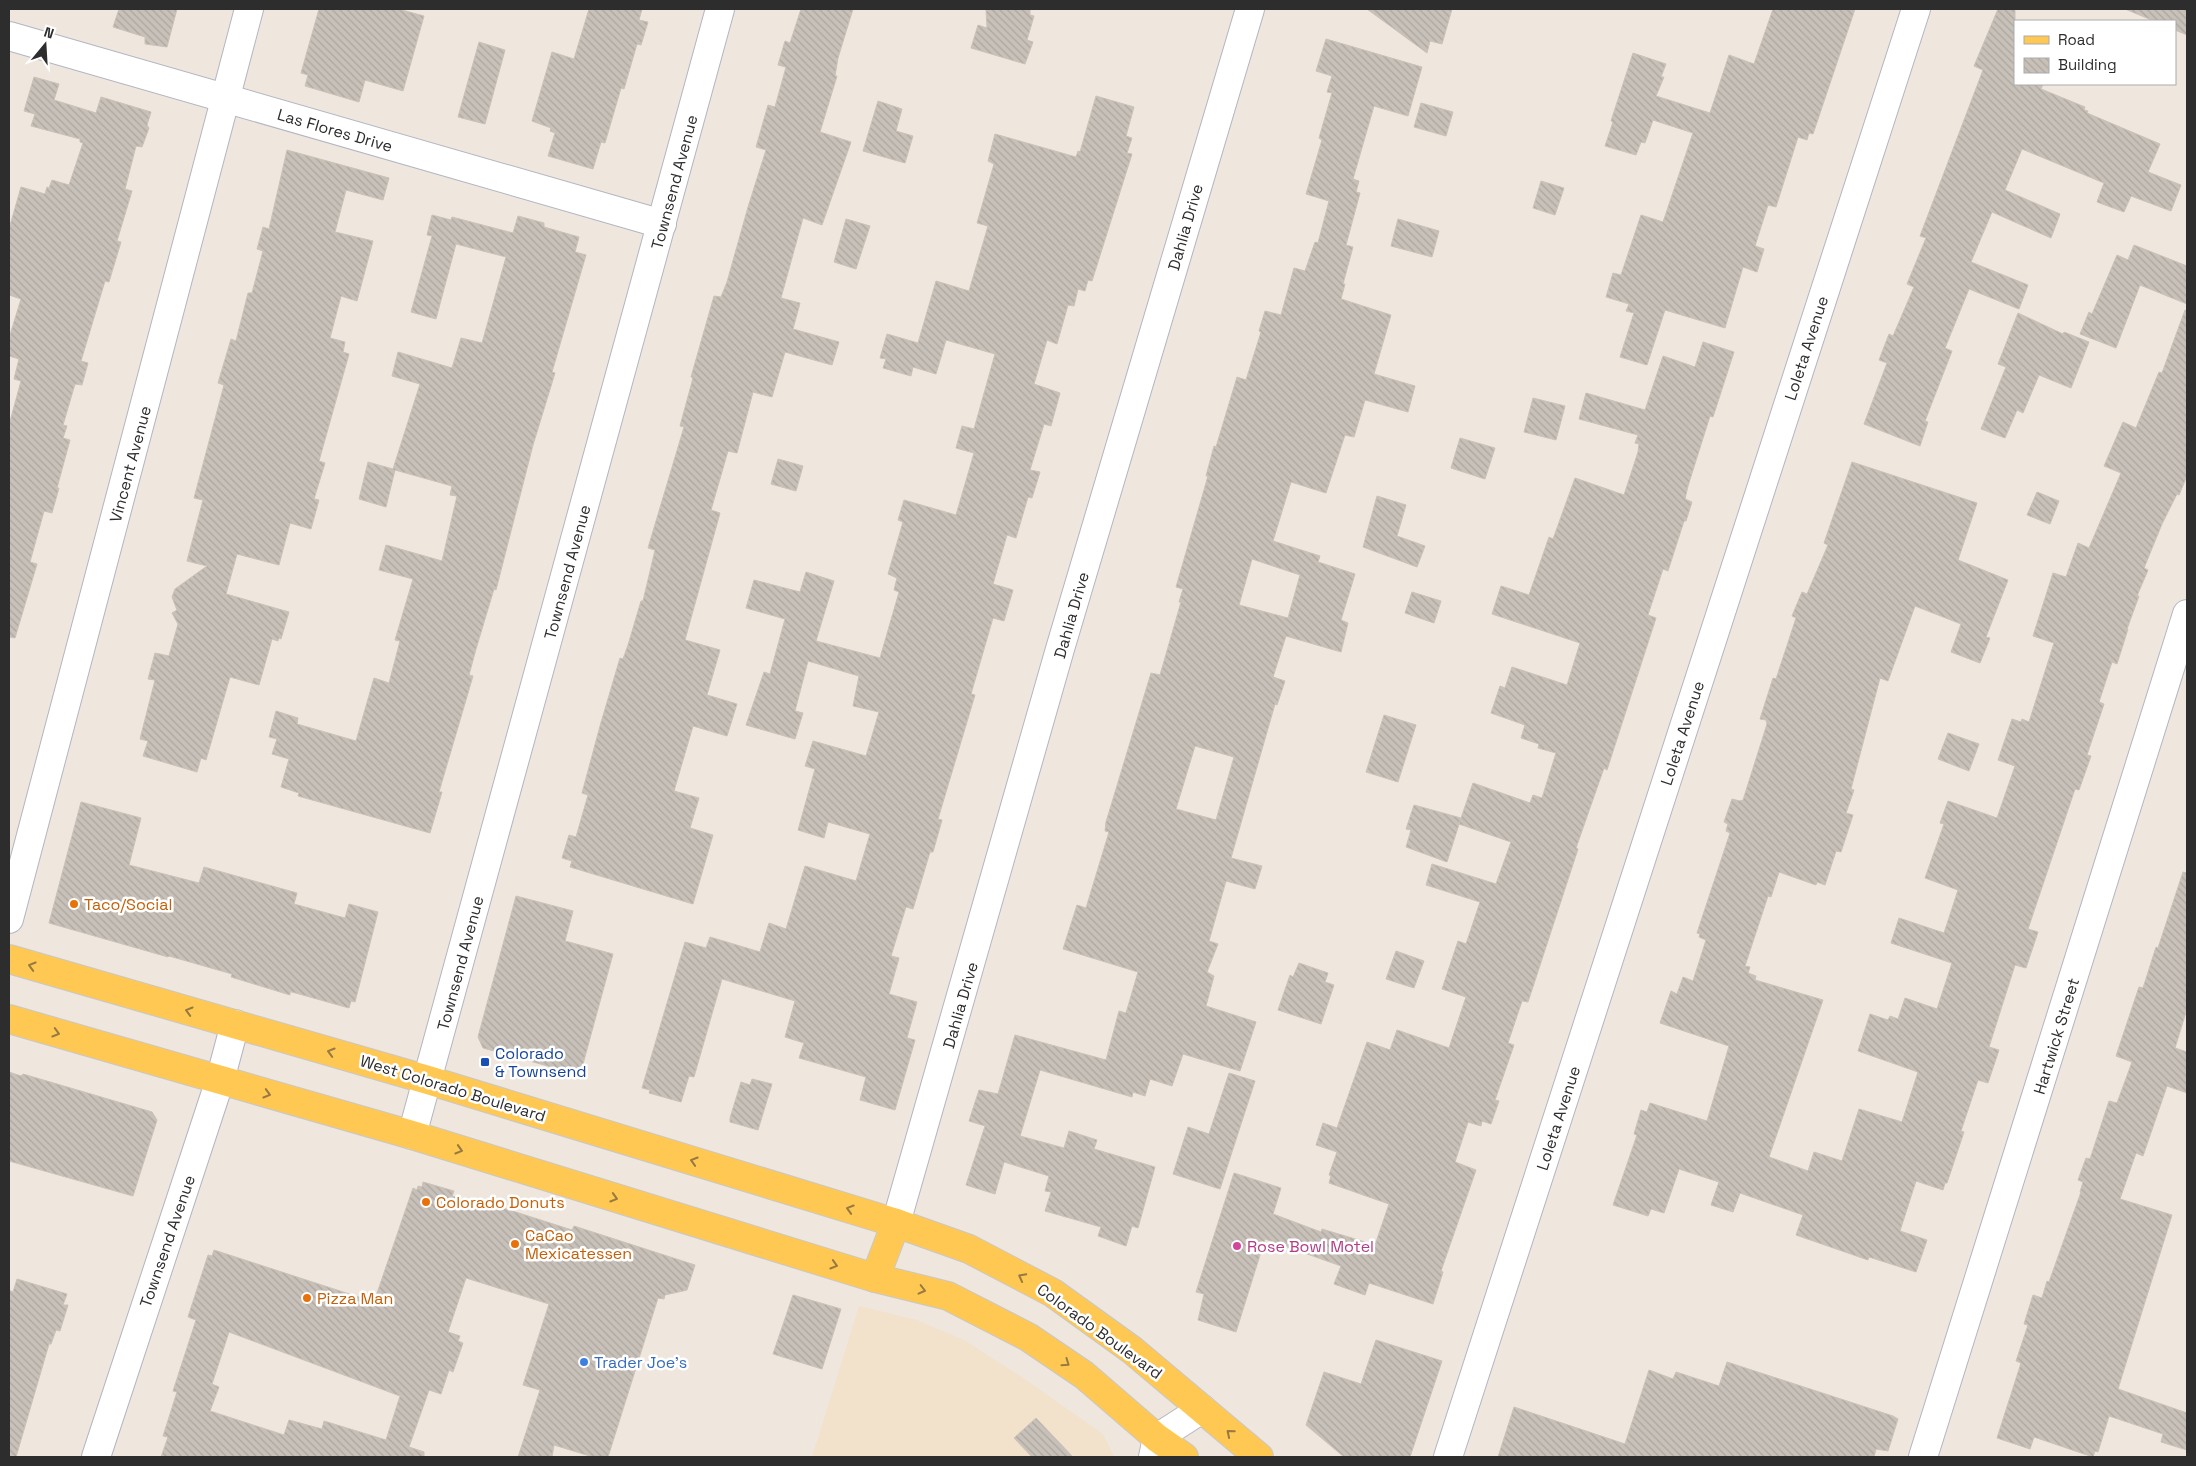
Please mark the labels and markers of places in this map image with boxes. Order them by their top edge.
place label: Taco/Social [84,894,172,915]
marker: Taco/Social [68,898,80,910]
place label: Colorado & Townsend [495,1043,587,1082]
marker: Colorado & Townsend [479,1056,491,1068]
place label: Colorado Donuts [436,1192,565,1213]
marker: Colorado Donuts [420,1196,432,1208]
place label: CaCao Mexicatessen [525,1225,632,1264]
place label: Rose Bowl Motel [1247,1236,1374,1257]
marker: CaCao Mexicatessen [509,1238,521,1250]
marker: Rose Bowl Motel [1231,1240,1243,1252]
place label: Pizza Man [317,1288,393,1309]
marker: Pizza Man [301,1292,313,1304]
place label: Trader Joe's [594,1352,687,1373]
marker: Trader Joe's [578,1356,590,1368]

